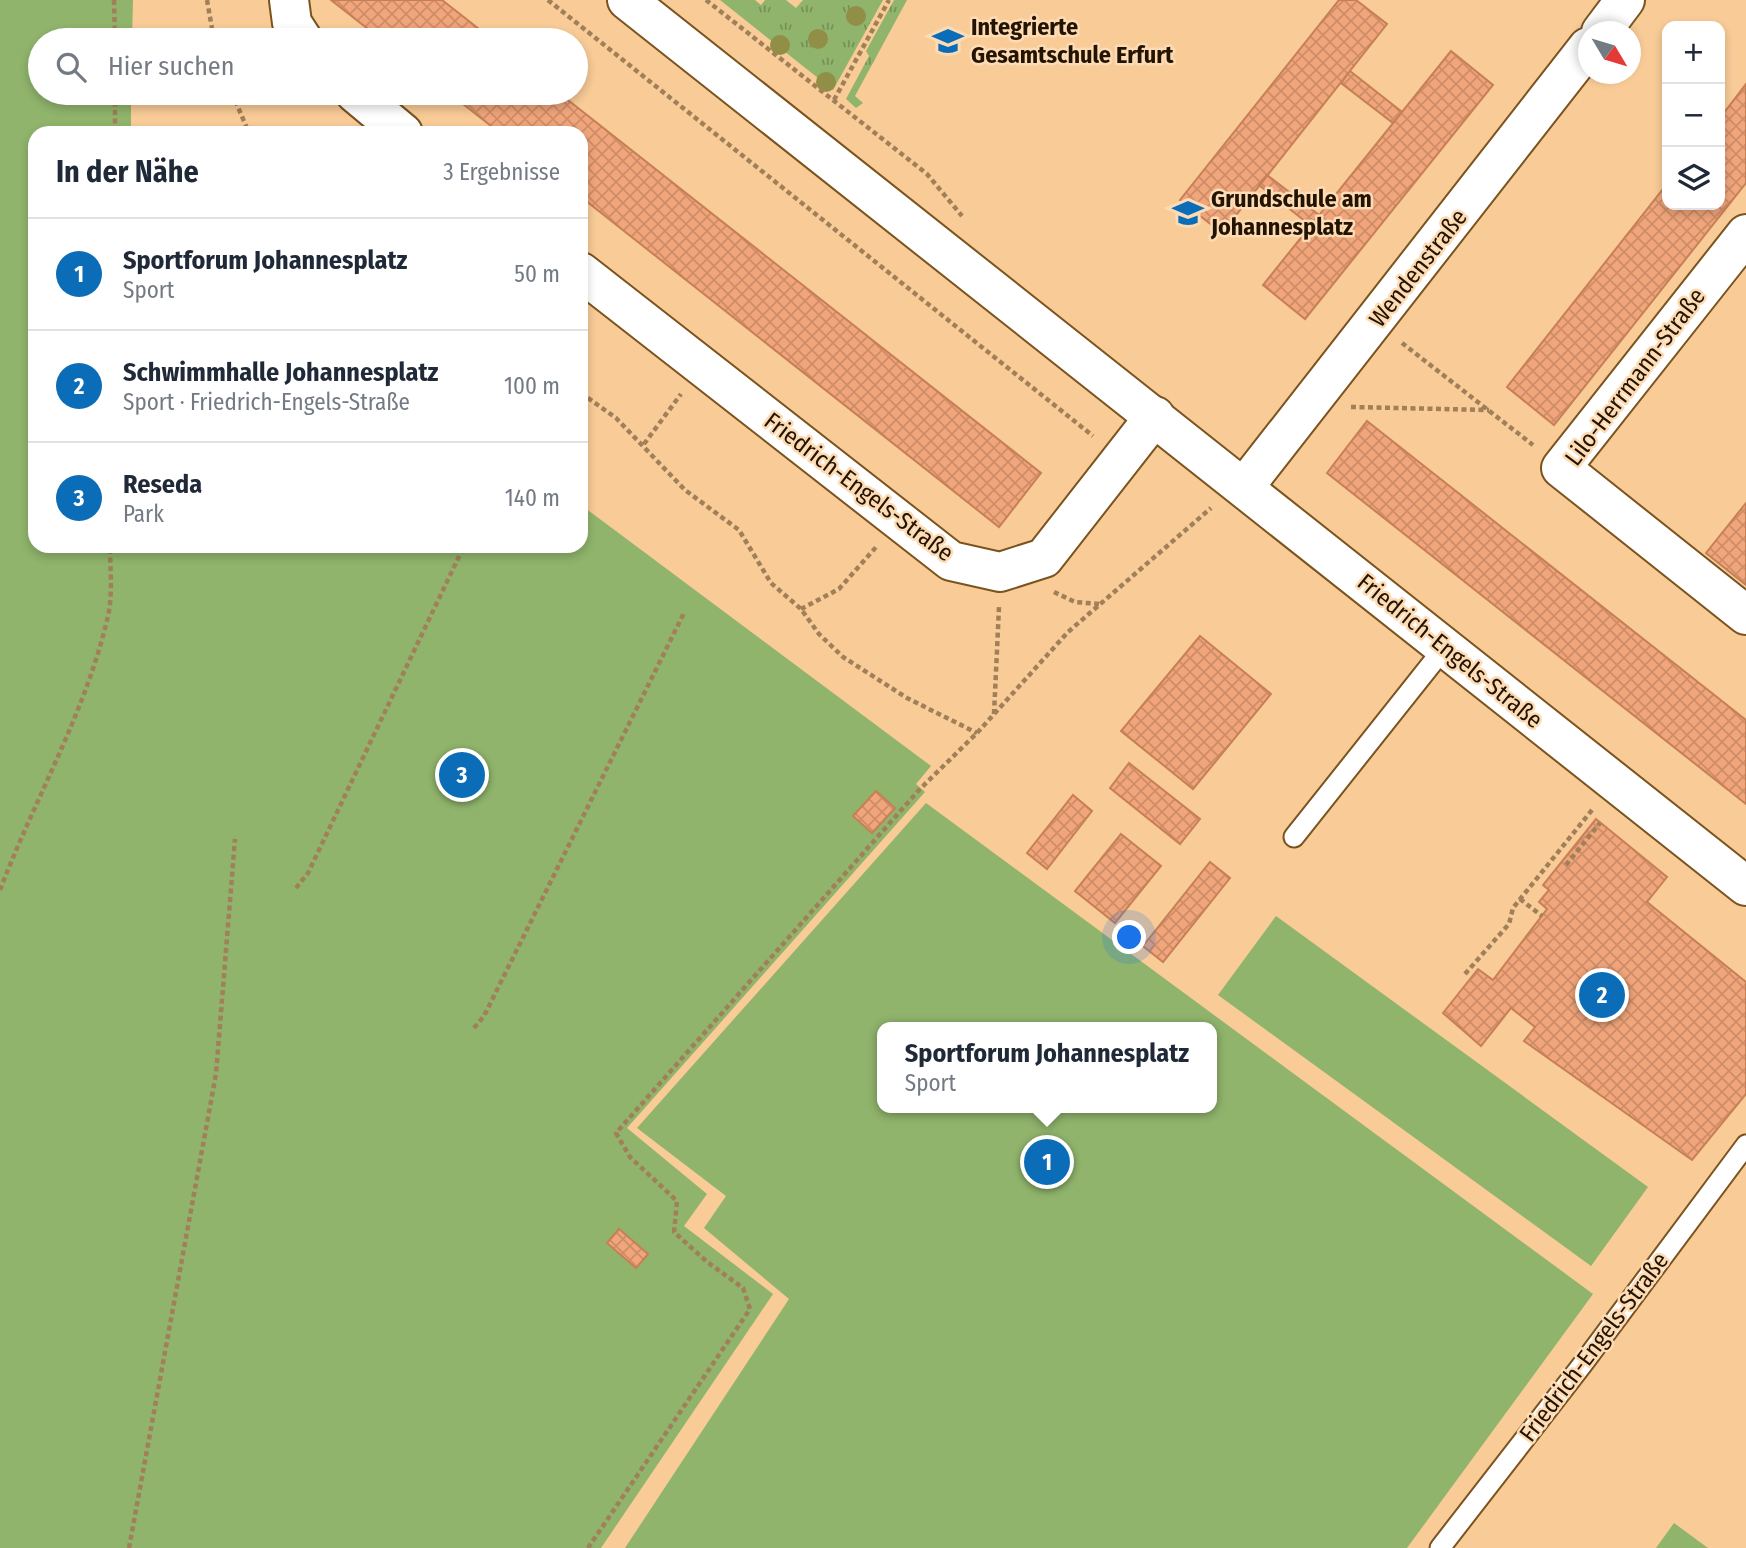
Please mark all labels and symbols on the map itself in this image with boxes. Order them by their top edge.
place label: Integrierte Gesamtschule Erfurt [971,13,1174,69]
north arrow [1578,21,1641,84]
school or university icon: Integrierte Gesamtschule Erfurt [931,24,965,58]
place label: Grundschule am Johannesplatz [1210,185,1372,241]
school or university icon: Grundschule am Johannesplatz [1171,196,1205,230]
street label: Wendenstraße [1363,204,1473,332]
street label: Lilo-Herrmann-Straße [1559,283,1711,471]
street label: Friedrich-Engels-Straße [759,407,959,567]
street label: Friedrich-Engels-Straße [1352,568,1548,734]
pin: 3 [439,749,485,801]
your location [1112,920,1146,954]
pin: 2 [1579,969,1625,1021]
pin: 1 [1024,1136,1070,1188]
street label: Friedrich-Engels-Straße [1514,1247,1674,1447]

